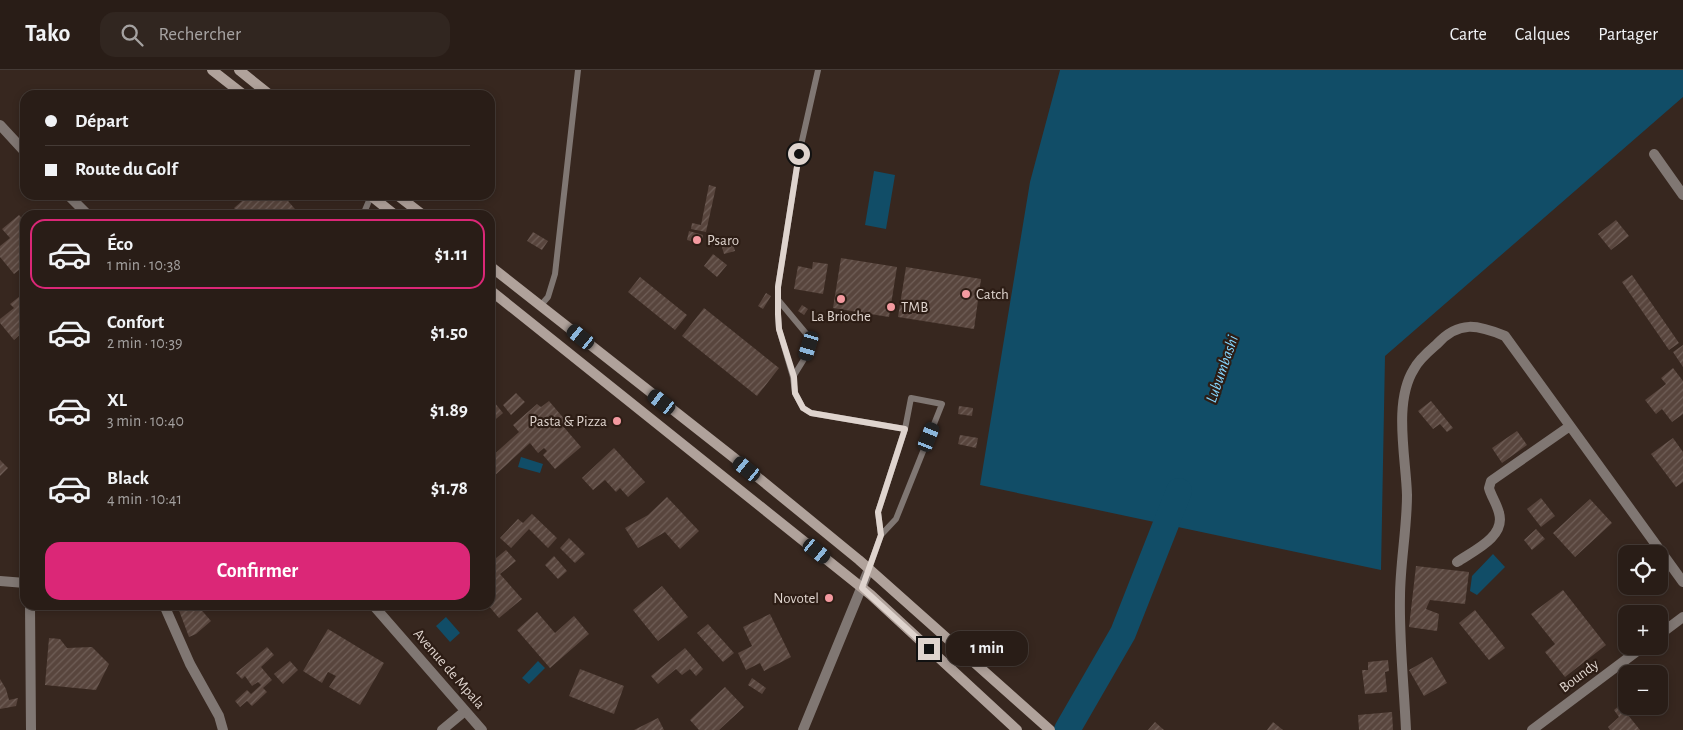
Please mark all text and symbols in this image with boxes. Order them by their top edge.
search box [100,12,450,57]
icon: search [118,21,146,49]
text: Tako [25,22,70,46]
text: Rechercher [158,25,241,44]
text: Carte [1450,26,1487,44]
text: Calques [1515,26,1570,44]
text: Partager [1598,26,1658,44]
text: Départ [75,112,128,131]
route start [788,143,810,165]
text: Route du Golf [75,160,178,179]
icon: car [47,232,92,277]
place label: Psaro [707,233,739,248]
marker: Psaro [691,234,703,246]
text: Éco [107,235,133,254]
text: $1.11 [435,245,468,264]
text: 1 min · 10:38 [107,257,181,273]
place label: Catch [976,287,1009,302]
marker: Catch [960,288,972,300]
marker: La Brioche [835,293,847,305]
place label: TMB [901,300,928,315]
marker: TMB [885,301,897,313]
place label: La Brioche [811,309,871,324]
icon: car [47,310,92,355]
text: Confort [107,313,164,332]
car [564,322,597,352]
text: $1.50 [430,323,468,342]
car [797,329,820,363]
water label: Lubumbashi [1203,333,1241,405]
text: 2 min · 10:39 [107,335,183,351]
car [645,387,678,417]
icon: car [47,388,92,433]
text: XL [107,391,127,410]
text: $1.89 [430,401,468,420]
text: 3 min · 10:40 [107,413,184,429]
place label: Pasta & Pizza [529,414,607,429]
marker: Pasta & Pizza [611,415,623,427]
car [916,420,941,454]
car [730,454,763,484]
icon: car [47,466,92,511]
text: Black [107,469,149,488]
text: $1.78 [431,479,468,498]
text: 4 min · 10:41 [107,491,182,507]
car [800,536,833,566]
button: Confirmer [45,542,470,600]
map controls [1618,545,1668,715]
button: locate [1618,545,1668,595]
place label: Novotel [773,591,819,606]
marker: Novotel [823,592,835,604]
button: + [1618,605,1668,655]
street label: Avenue de Mpala [410,626,488,712]
callout: 1 min [946,632,1029,666]
route end [918,638,940,660]
text: 1 min [970,640,1004,656]
street label: Boundy [1557,656,1602,695]
button: − [1618,665,1668,715]

